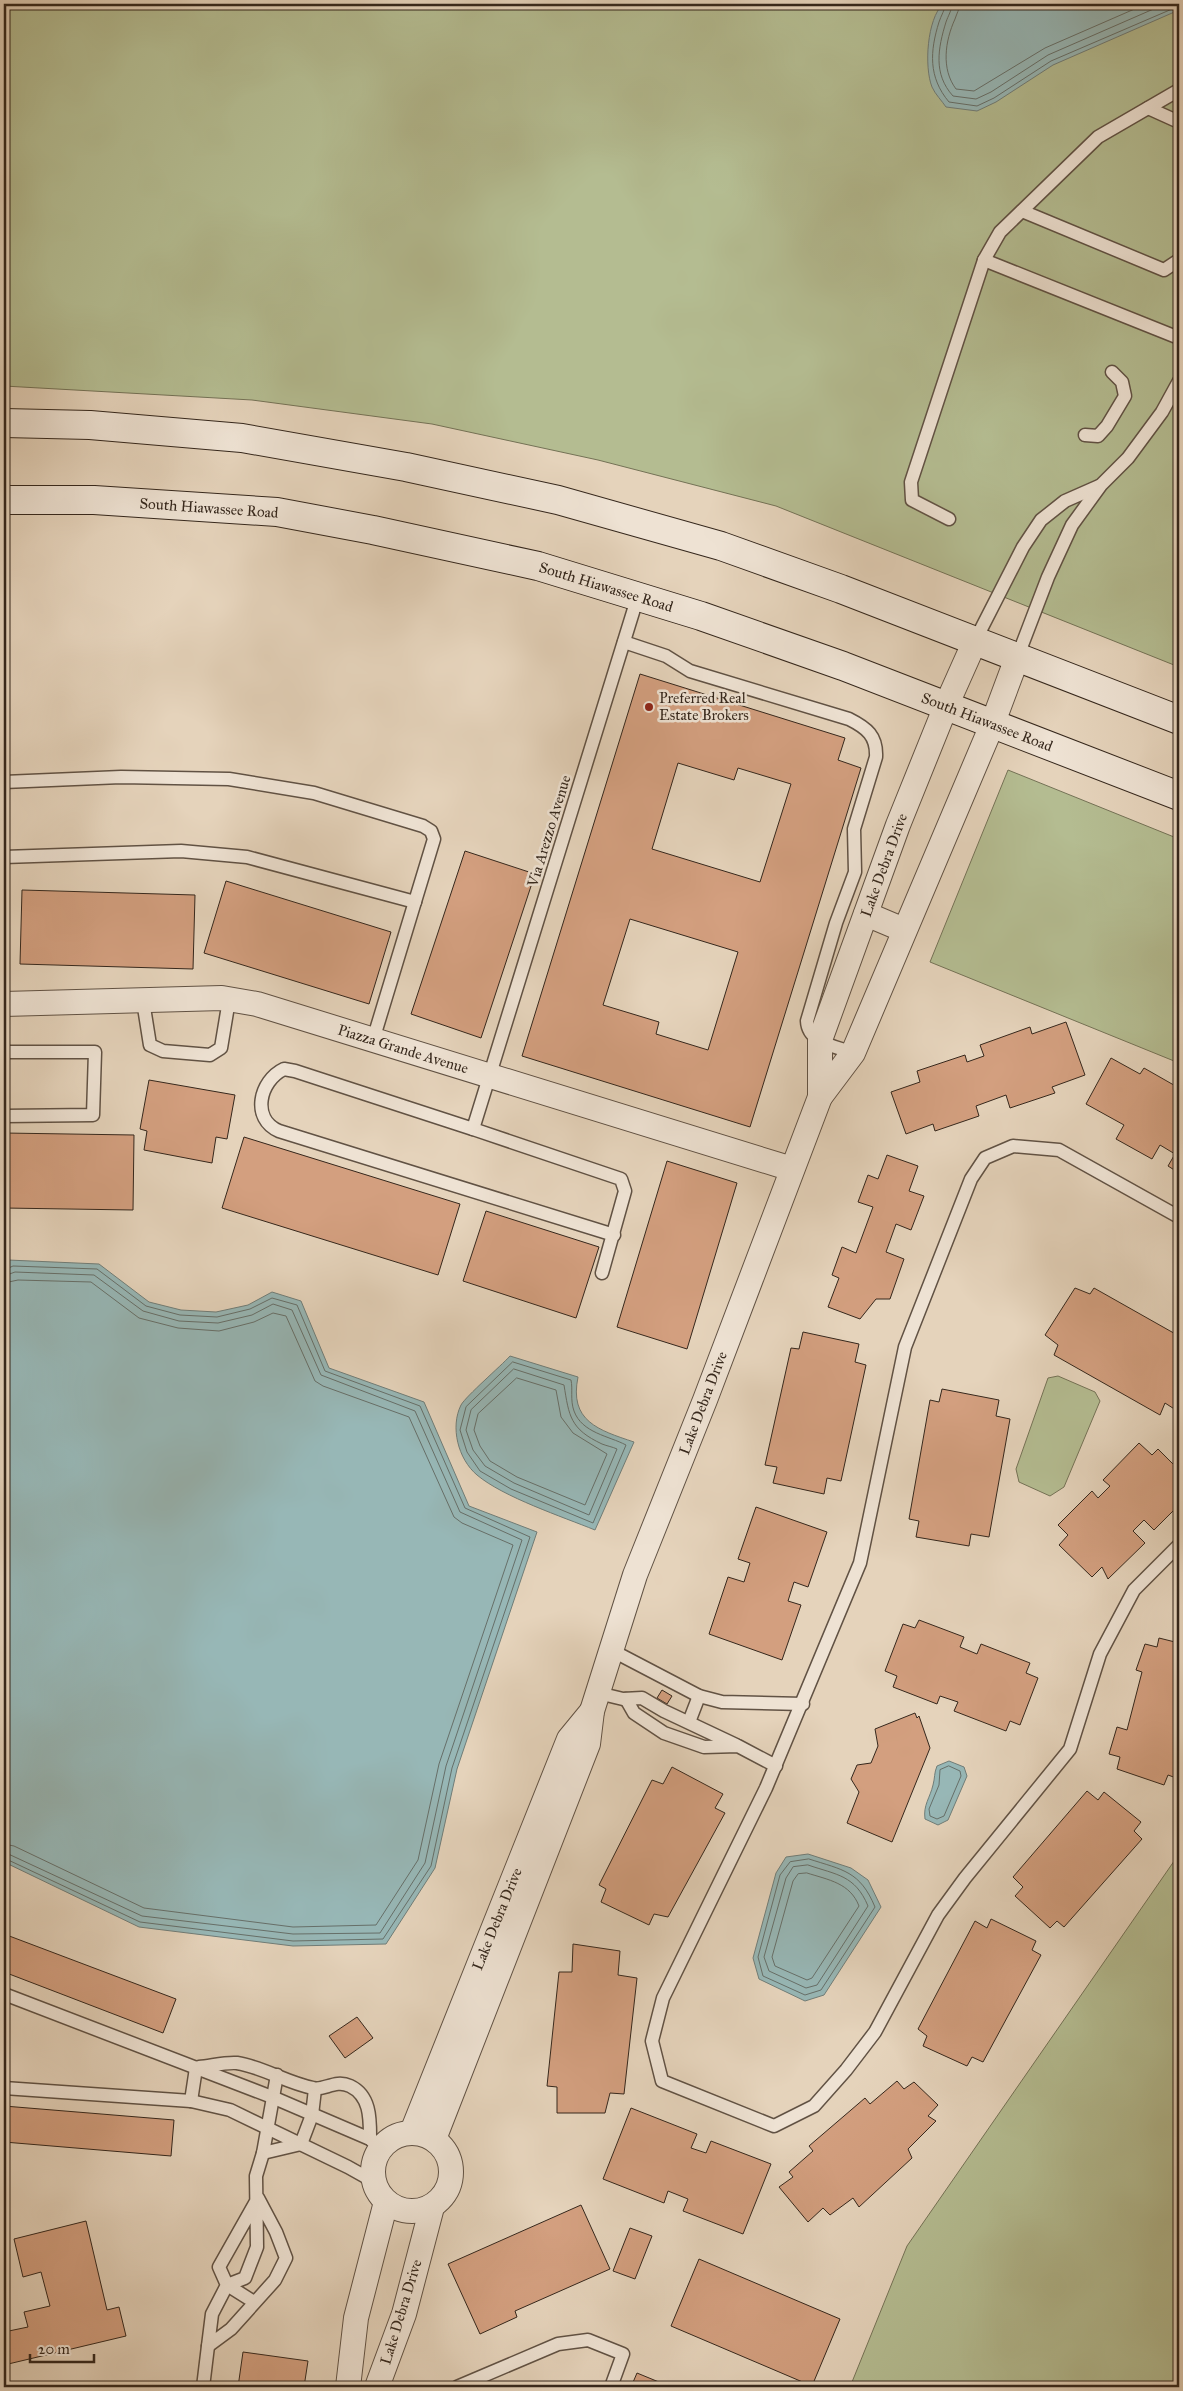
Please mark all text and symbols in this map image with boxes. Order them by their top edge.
street label: South Hiawassee Road [139,494,280,522]
street label: South Hiawassee Road [537,558,676,616]
place label: Preferred Real Estate Brokers [659,689,749,724]
street label: South Hiawassee Road [919,689,1056,756]
marker: Preferred Real Estate Brokers [643,701,655,713]
street label: Via Arezzo Avenue [523,773,575,890]
street label: Lake Debra Drive [857,811,911,919]
street label: Piazza Grande Avenue [336,1021,470,1077]
street label: Lake Debra Drive [675,1349,731,1457]
street label: Lake Debra Drive [468,1865,526,1973]
street label: Lake Debra Drive [376,2257,426,2367]
scale bar [30,2331,94,2363]
text: 20 m [38,2340,70,2358]

